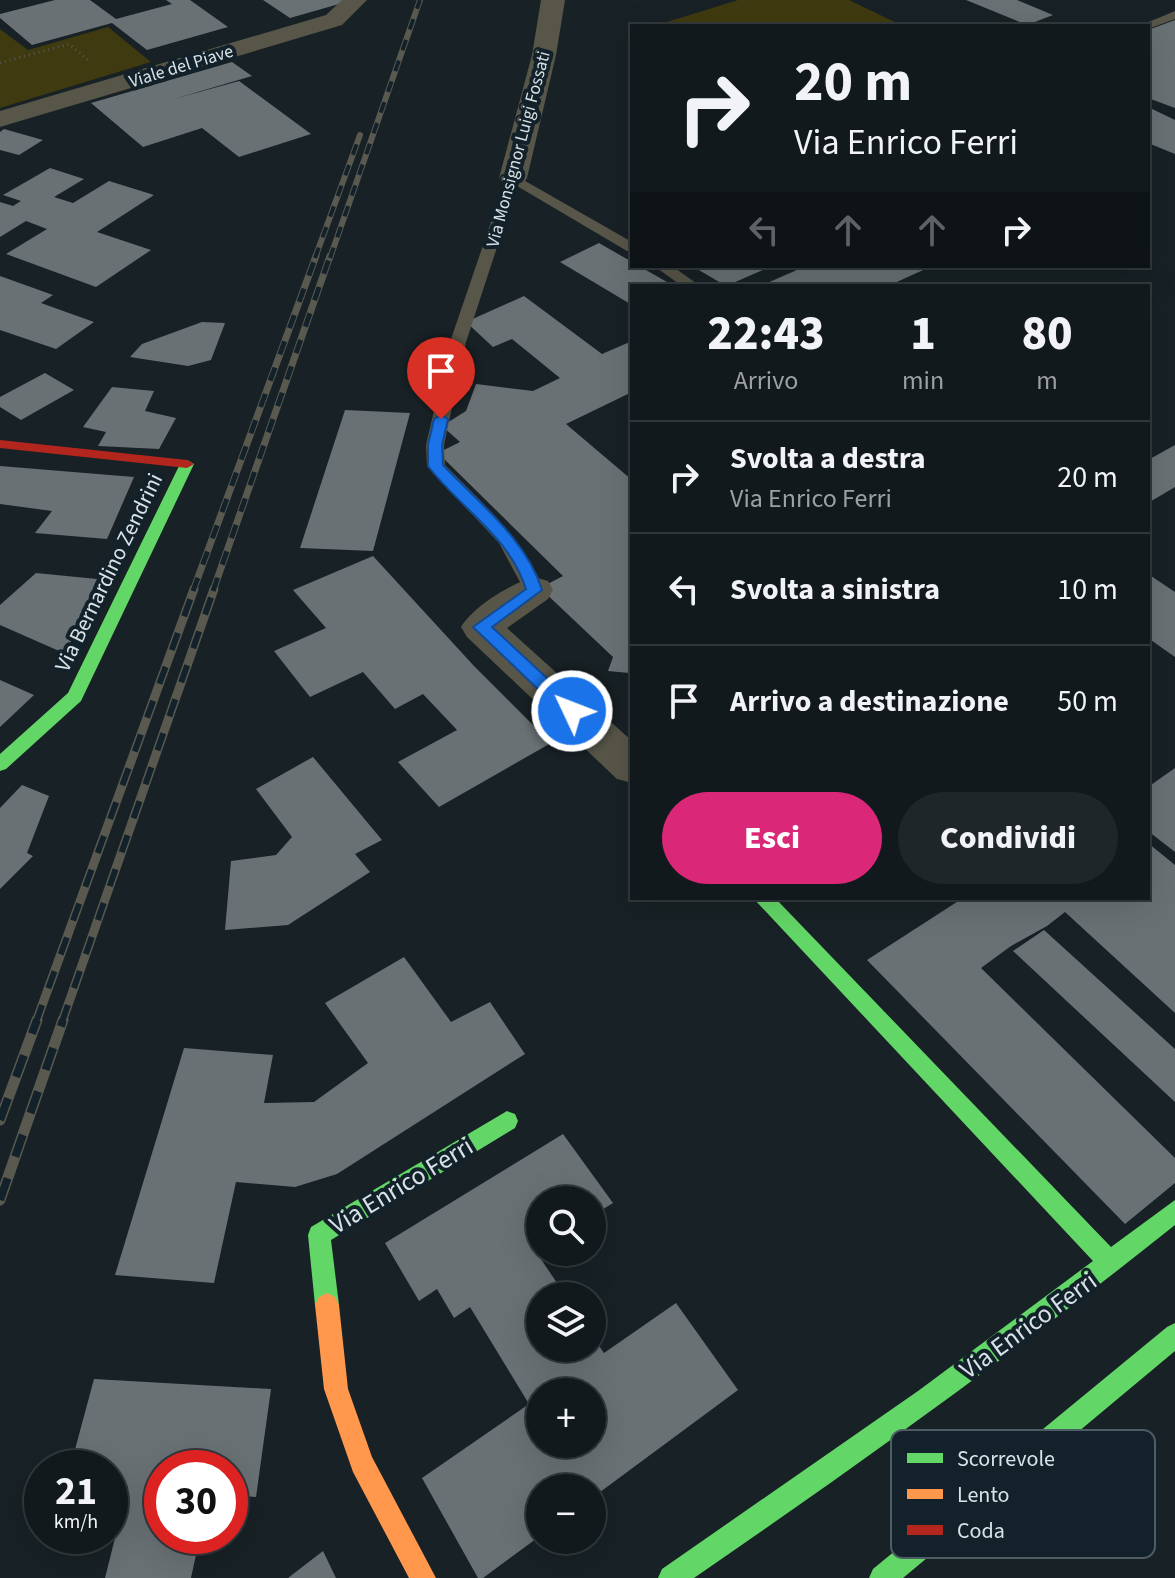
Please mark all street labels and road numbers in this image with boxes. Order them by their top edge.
street label: Viale del Piave [126,39,236,94]
street label: Via Monsignor Luigi Fossati [480,48,557,250]
street label: Via Bernardino Zendrini [47,468,171,677]
street label: Via Enrico Ferri [322,1128,480,1243]
street label: Via Enrico Ferri [952,1263,1105,1388]

